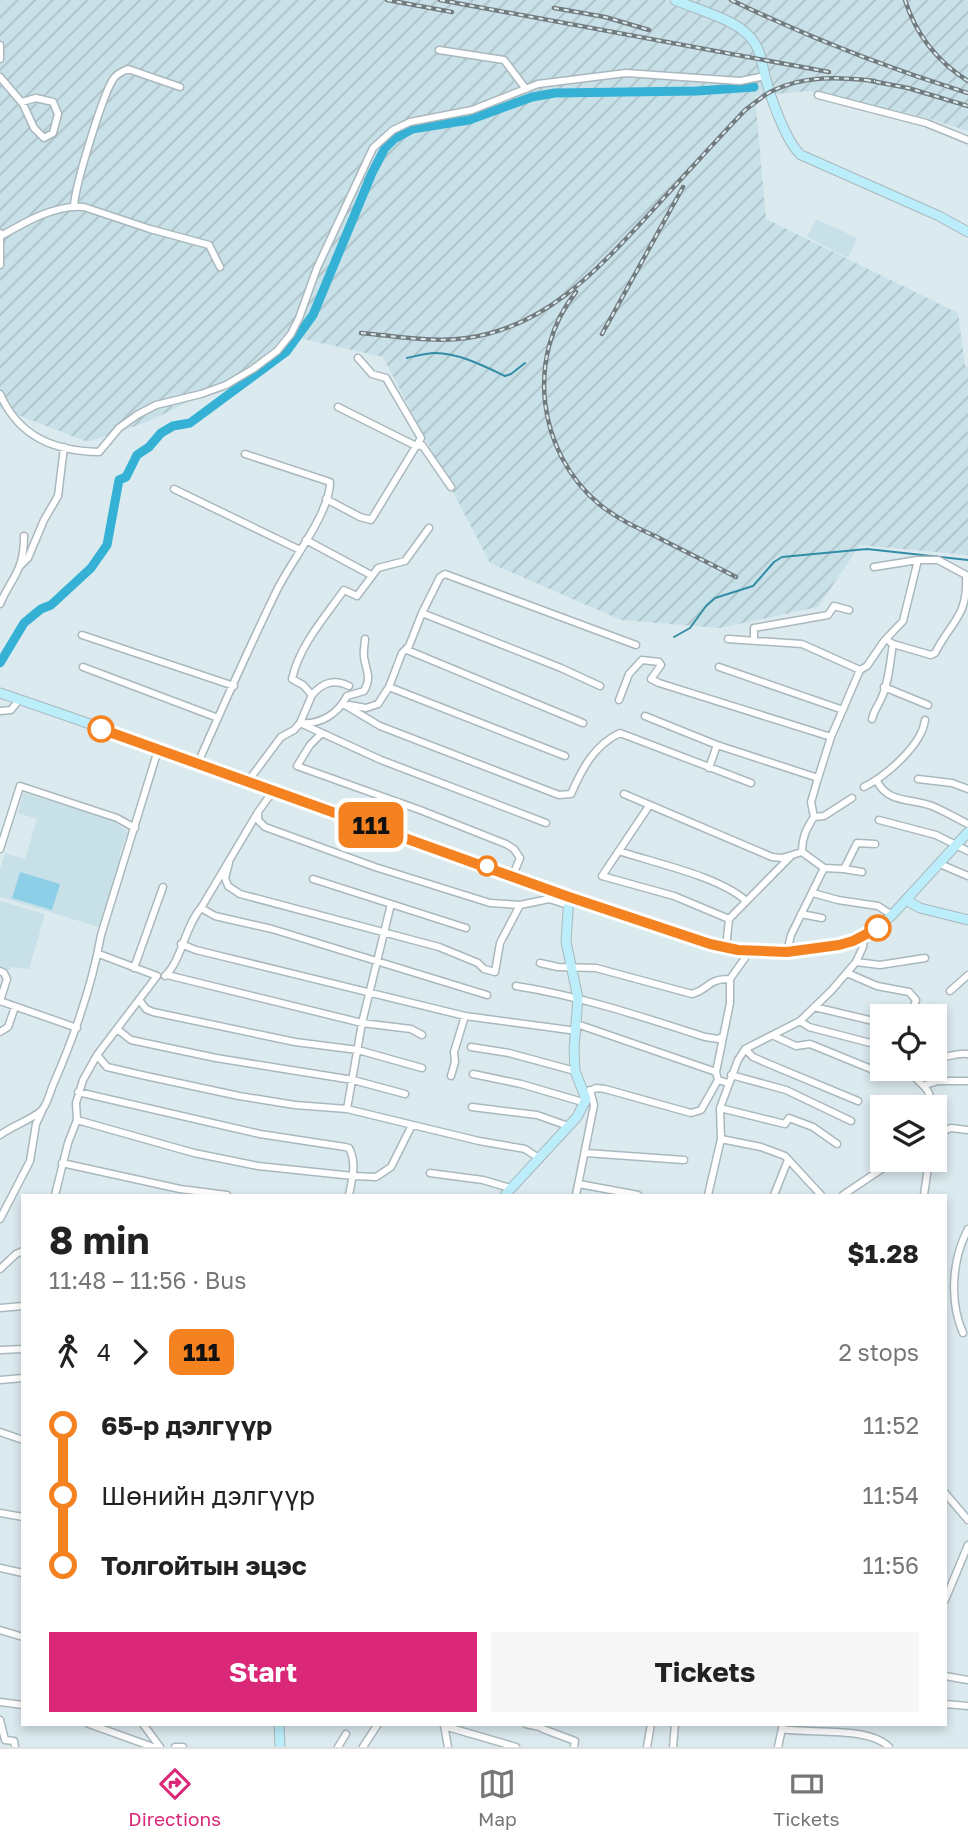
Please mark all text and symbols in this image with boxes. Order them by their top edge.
unlabelled marker [88,716,114,742]
line badge: 111 [331,802,411,848]
text: 111 [352,810,390,839]
unlabelled marker [477,856,497,876]
unlabelled marker [865,915,891,941]
map controls [870,1004,947,1172]
button: locate [870,1004,947,1081]
button: layers [870,1095,947,1172]
text: 8 min [49,1217,149,1262]
text: $1.28 [847,1238,919,1269]
text: 11:48 – 11:56 · Bus [49,1266,246,1294]
icon: walk [49,1333,87,1371]
icon: forward [121,1333,159,1371]
text: 111 [183,1337,220,1366]
text: 4 [97,1338,111,1366]
text: 2 stops [838,1338,919,1366]
text: 65-р дэлгүүр [101,1410,272,1441]
text: 11:52 [863,1411,919,1439]
text: Шөнийн дэлгүүр [101,1480,315,1511]
text: 11:54 [862,1481,919,1509]
text: Толгойтын эцэс [101,1550,307,1581]
text: 11:56 [863,1551,919,1579]
button: Start [49,1632,477,1712]
button: Tickets [491,1632,919,1712]
tab: Directions [128,1765,221,1830]
tab: Map [478,1765,517,1830]
tab: Tickets [773,1765,840,1830]

